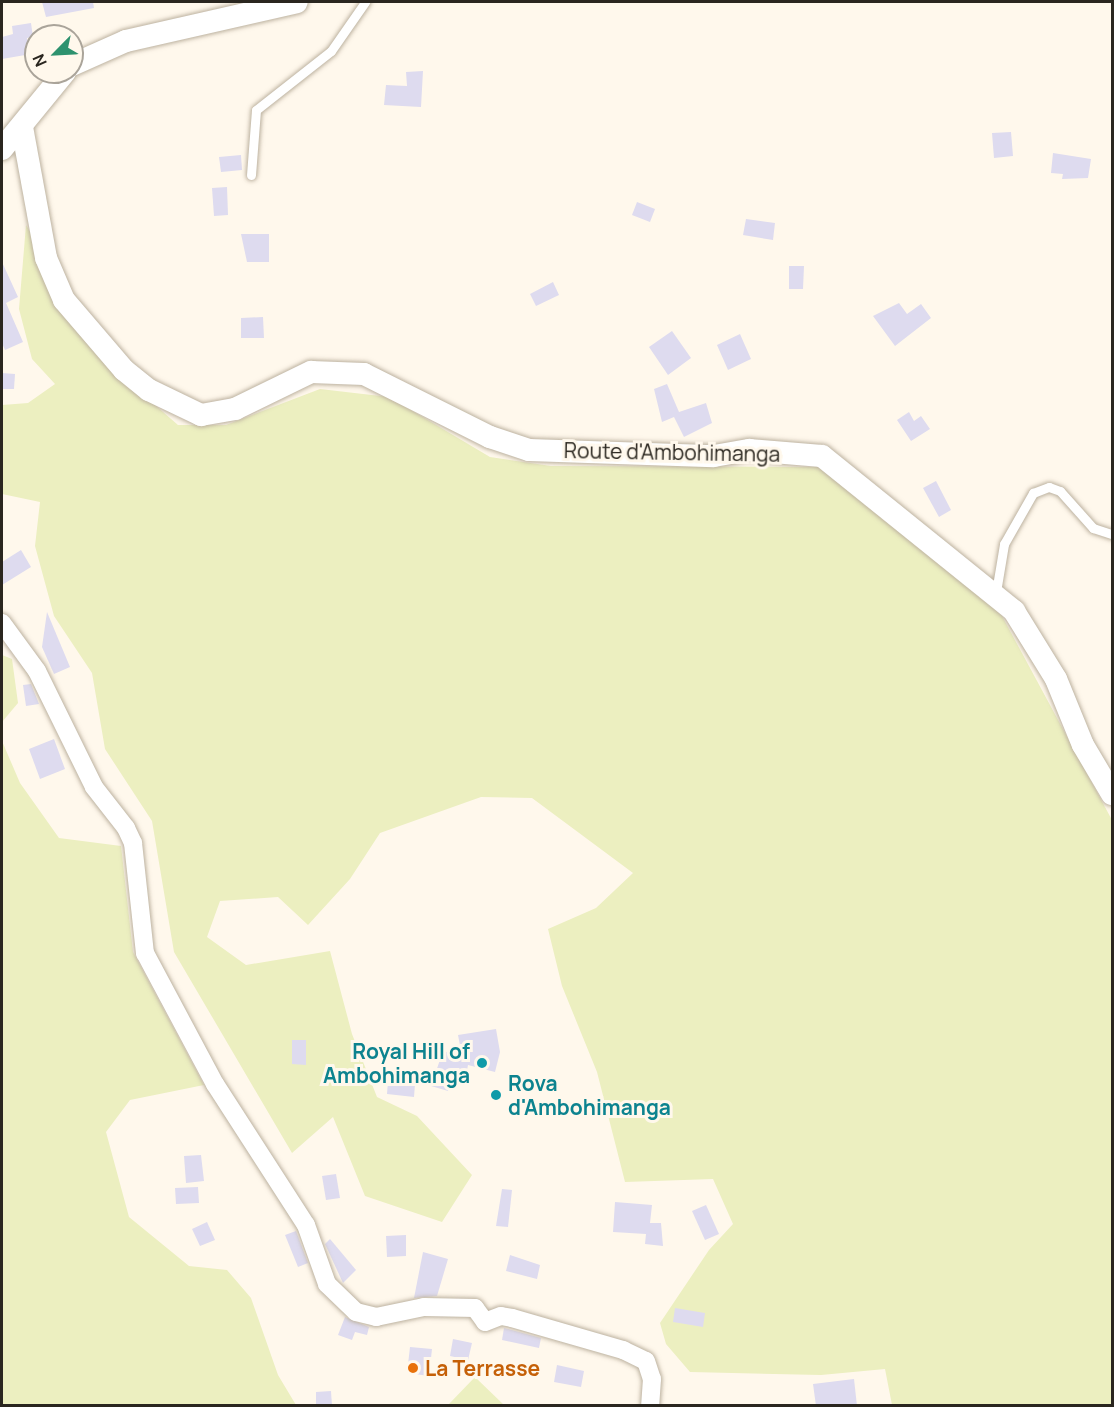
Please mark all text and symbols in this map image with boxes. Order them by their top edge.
north arrow [24,24,84,84]
text: N [27,51,52,70]
street label: Route d'Ambohimanga [564,438,780,466]
place label: Royal Hill of Ambohimanga [323,1038,470,1088]
marker: Royal Hill of Ambohimanga [475,1056,489,1070]
place label: Rova d'Ambohimanga [508,1070,671,1120]
marker: Rova d'Ambohimanga [489,1088,503,1102]
place label: La Terrasse [425,1355,540,1381]
marker: La Terrasse [406,1361,420,1375]

